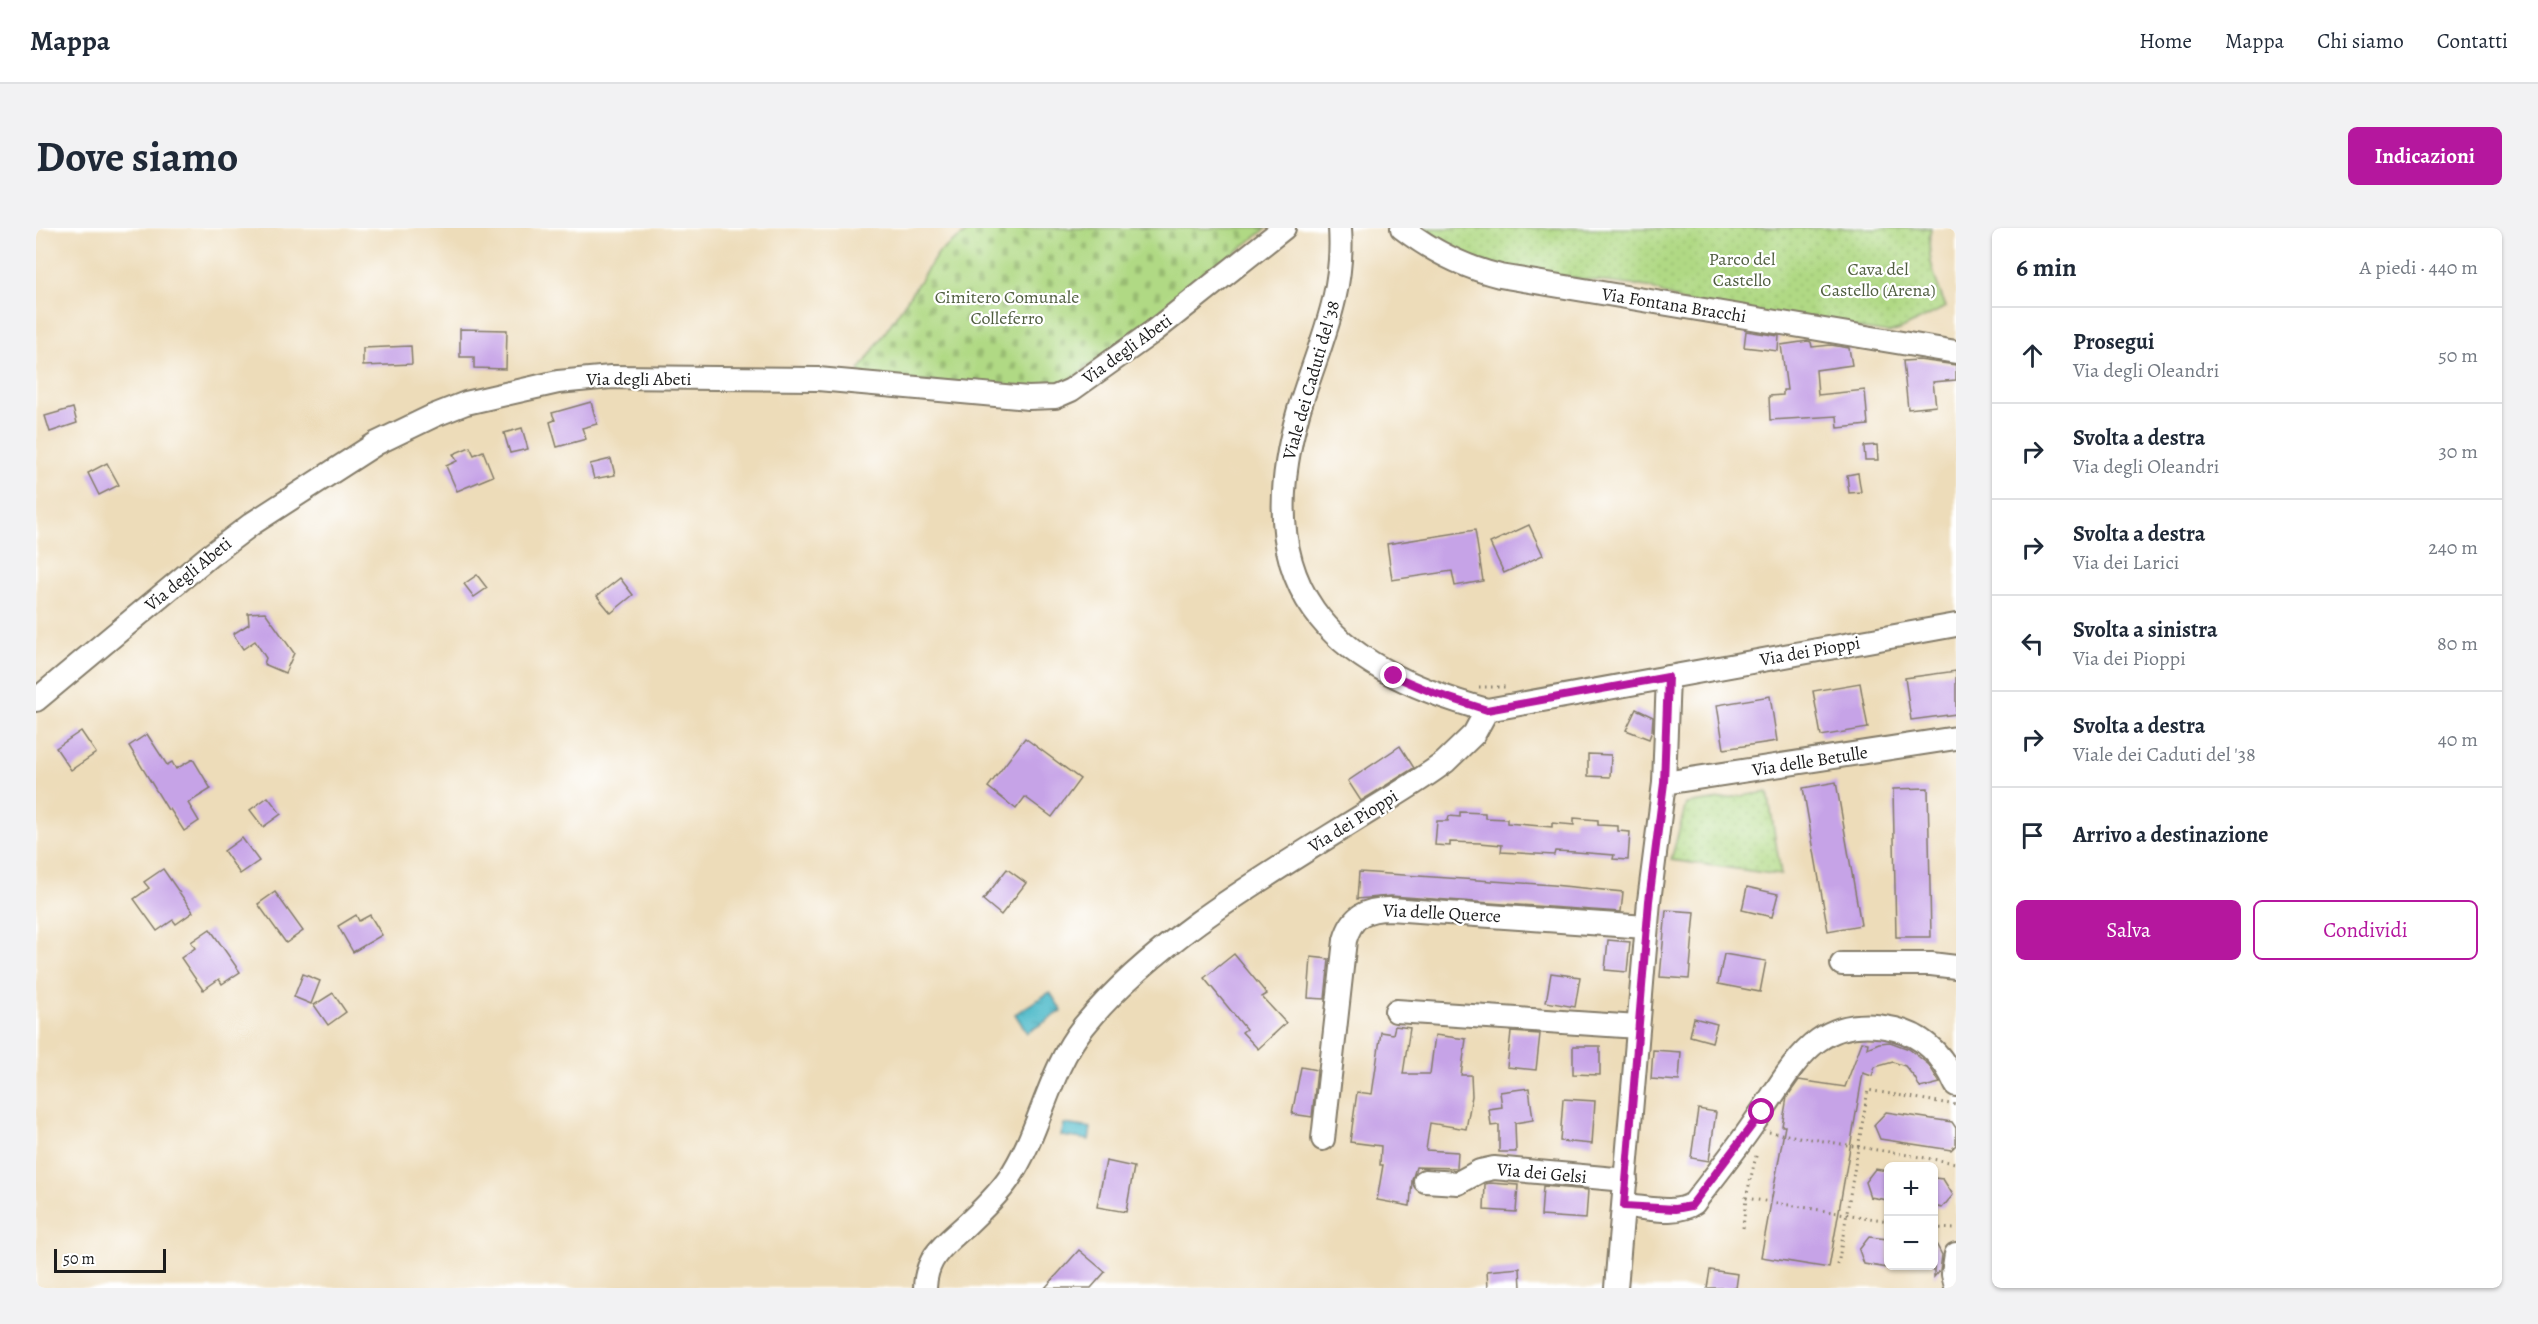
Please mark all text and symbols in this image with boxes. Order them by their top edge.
text: Mappa [30,22,110,60]
text: Home [2139,27,2192,55]
text: Mappa [2225,27,2284,55]
text: Chi siamo [2317,27,2404,55]
text: Contatti [2437,27,2508,55]
button: Indicazioni [2348,127,2502,185]
text: Dove siamo [36,128,238,185]
park label: Parco del Castello [1709,247,1776,292]
text: 6 min [2016,250,2077,285]
text: A piedi · 440 m [2360,254,2478,281]
park label: Cava del Castello (Arena) [1820,257,1936,302]
street label: Via Fontana Bracchi [1599,282,1748,328]
park label: Cimitero Comunale Colleferro [935,285,1079,330]
street label: Viale dei Caduti del '38 [1277,298,1345,463]
street label: Via degli Abeti [1077,308,1177,390]
text: Prosegui [2073,327,2154,357]
icon: ahead [2016,339,2049,372]
text: 50 m [2438,342,2478,369]
text: Via degli Oleandri [2073,357,2219,384]
street label: Via degli Abeti [585,367,692,391]
text: Svolta a destra [2073,423,2205,453]
icon: right [2016,435,2049,468]
text: 30 m [2438,438,2478,465]
text: Via degli Oleandri [2073,453,2219,480]
text: Svolta a destra [2073,519,2205,549]
icon: right [2016,531,2049,564]
street label: Via degli Abeti [139,532,236,617]
text: 240 m [2428,534,2478,561]
text: Via dei Larici [2073,549,2180,576]
text: Svolta a sinistra [2073,615,2218,645]
icon: left [2016,627,2049,660]
street label: Via dei Pioppi [1757,630,1862,672]
text: 80 m [2437,630,2478,657]
text: Via dei Pioppi [2073,645,2186,672]
route end [1380,662,1406,688]
text: Svolta a destra [2073,711,2205,741]
icon: right [2016,723,2049,756]
text: 40 m [2438,726,2478,753]
street label: Via delle Betulle [1750,740,1869,782]
text: Viale dei Caduti del '38 [2073,741,2256,768]
street label: Via dei Pioppi [1303,784,1402,859]
icon: arrive [2016,819,2049,852]
text: Arrivo a destinazione [2073,820,2268,850]
street label: Via delle Querce [1381,898,1502,928]
button: Salva [2016,900,2241,960]
button: Condividi [2253,900,2478,960]
route start [1748,1098,1774,1124]
street label: Via dei Gelsi [1495,1157,1588,1189]
map controls [1884,1162,1938,1270]
button: + [1884,1162,1938,1216]
button: − [1884,1216,1938,1270]
scale bar [54,1246,166,1274]
text: 50 m [63,1248,95,1270]

